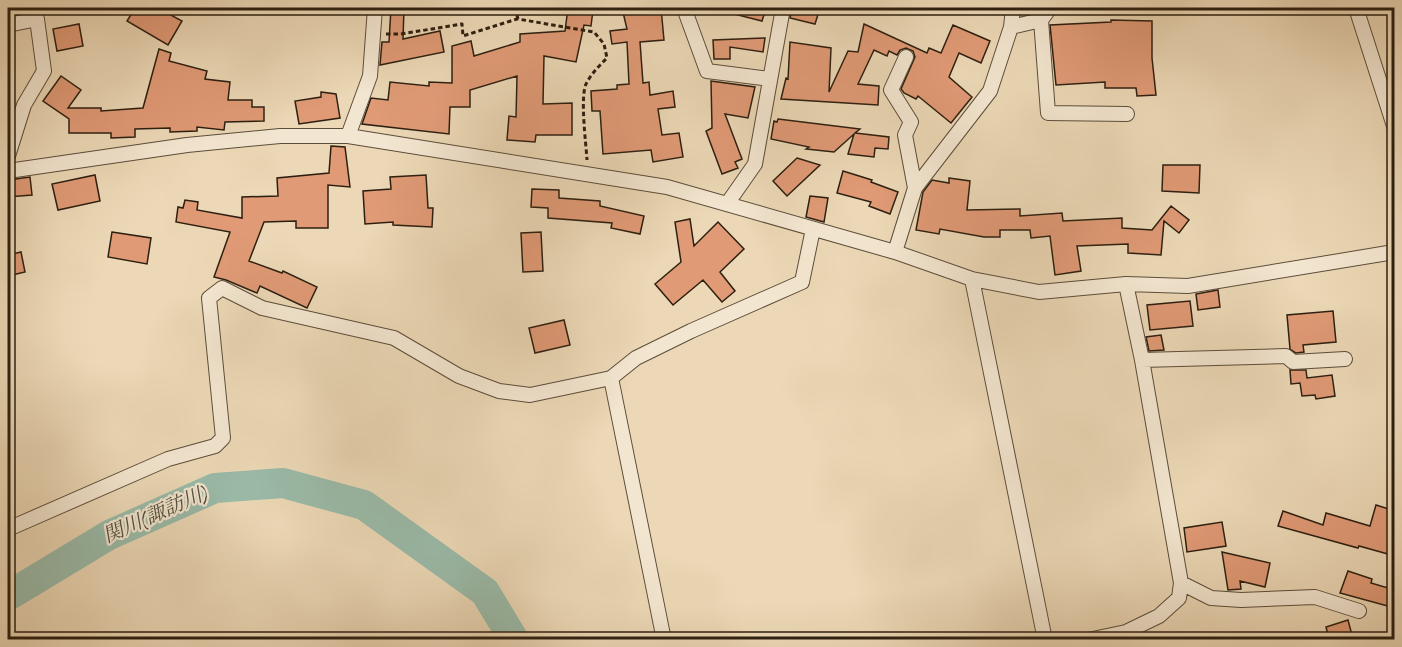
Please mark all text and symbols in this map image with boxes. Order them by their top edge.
water label: 関川(諏訪川) [100,481,212,549]

